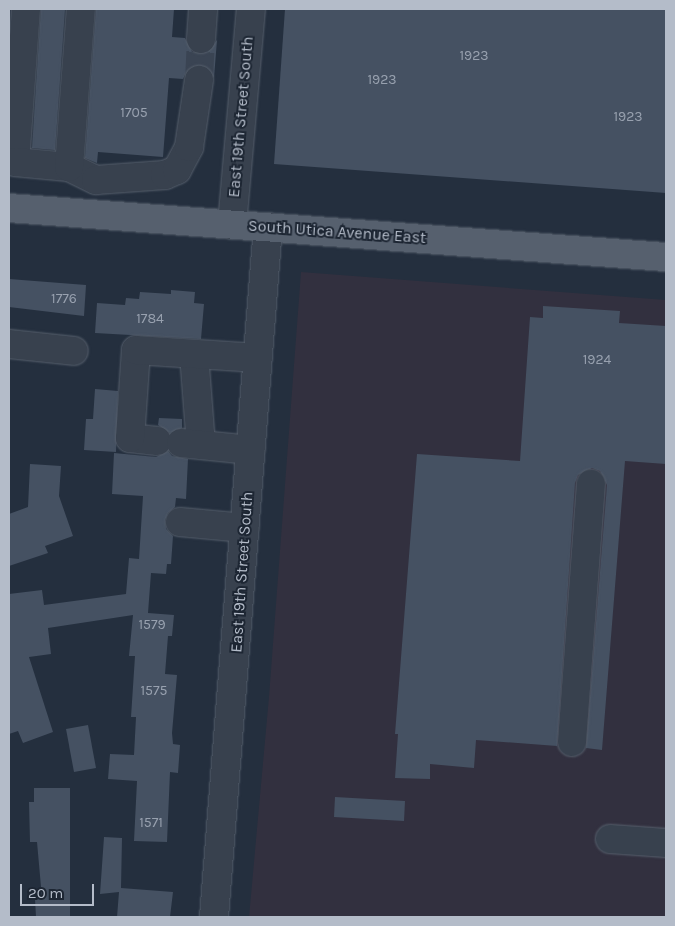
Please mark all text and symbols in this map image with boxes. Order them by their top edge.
street label: East 19th Street South [224,36,258,198]
house number: 1923 [459,48,489,64]
house number: 1923 [367,72,397,88]
house number: 1705 [120,105,148,121]
house number: 1923 [613,109,643,125]
street label: South Utica Avenue East [247,216,427,248]
house number: 1776 [51,291,77,307]
house number: 1784 [136,311,164,327]
house number: 1924 [583,352,611,368]
street label: East 19th Street South [227,491,257,653]
house number: 1579 [138,617,166,633]
house number: 1575 [140,683,168,699]
house number: 1571 [139,815,163,831]
scale bar [22,874,96,906]
text: 20 m [28,884,63,902]

